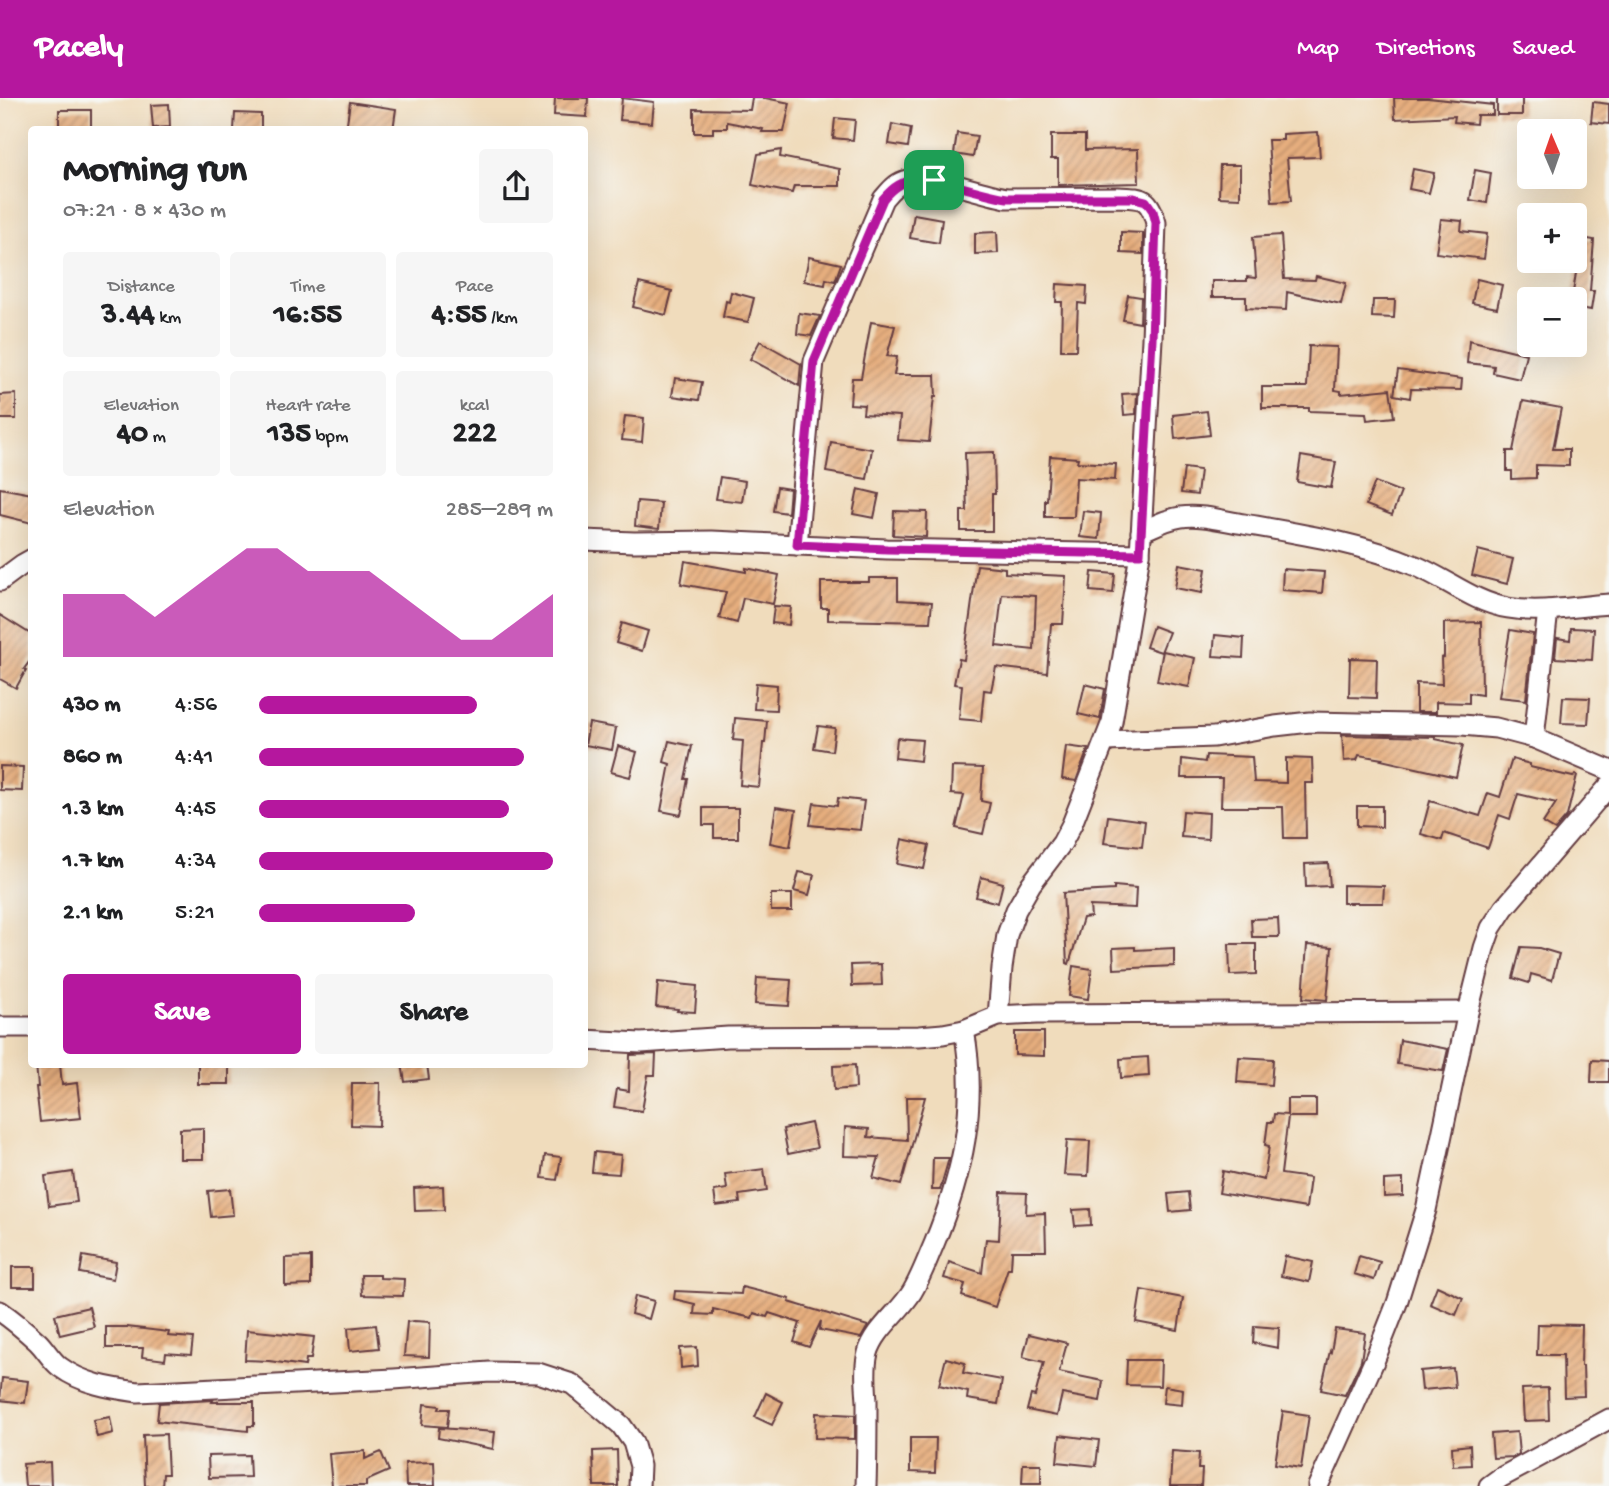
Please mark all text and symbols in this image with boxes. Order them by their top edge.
text: Pacely [35,30,123,68]
text: Map [1297,35,1339,64]
text: Directions [1377,35,1475,64]
text: Saved [1513,35,1574,64]
north arrow [1517,119,1587,189]
map controls [1517,119,1587,357]
button: share [479,149,553,223]
text: Morning run [63,150,247,194]
pin [904,150,964,210]
icon: arrive [915,161,953,199]
text: 07:21 · 8 × 430 m [63,198,226,225]
button: + [1517,203,1587,273]
text: Distance [108,276,175,299]
text: Time [291,276,325,299]
text: Pace [456,276,493,299]
button: − [1517,287,1587,357]
text: 3.44 [101,299,155,334]
text: 16:55 [274,299,342,334]
text: 4:55 [432,299,487,334]
text: km [155,307,181,330]
text: /km [487,307,518,330]
text: Elevation [104,395,179,418]
text: Heart rate [265,395,351,418]
text: kcal [460,395,490,418]
text: 40 [117,418,148,453]
text: 135 [268,418,311,453]
text: 222 [453,418,497,453]
text: m [148,426,166,449]
text: bpm [311,426,348,449]
text: Elevation [63,497,154,524]
text: 285–289 m [446,497,553,524]
text: 430 m [63,692,121,719]
text: 4:56 [175,692,217,719]
text: 860 m [63,744,122,771]
text: 4:41 [175,744,213,771]
text: 1.3 km [63,796,123,823]
text: 4:45 [175,796,216,823]
text: 1.7 km [63,848,124,875]
text: 4:34 [175,848,216,875]
text: 2.1 km [63,900,123,927]
text: 5:21 [175,900,215,927]
button: Save [63,974,301,1054]
button: Share [315,974,553,1054]

